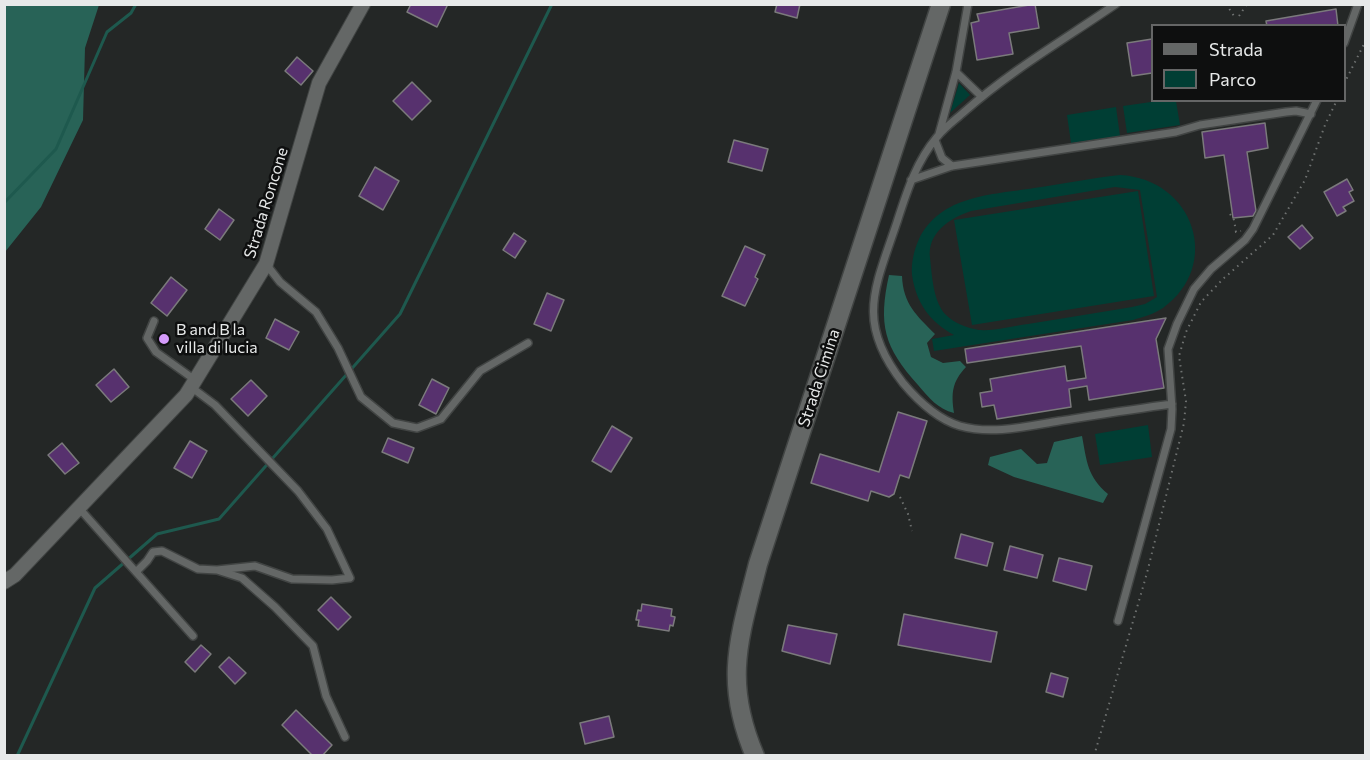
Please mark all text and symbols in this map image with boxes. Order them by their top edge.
legend [1151,24,1346,102]
text: Strada [1209,38,1263,60]
text: Parco [1209,68,1256,90]
street label: Strada Roncone [240,145,292,261]
place label: B and B la villa di lucia [176,320,258,358]
street label: Strada Cimina [794,327,844,429]
marker: B and B la villa di lucia [157,332,171,346]

